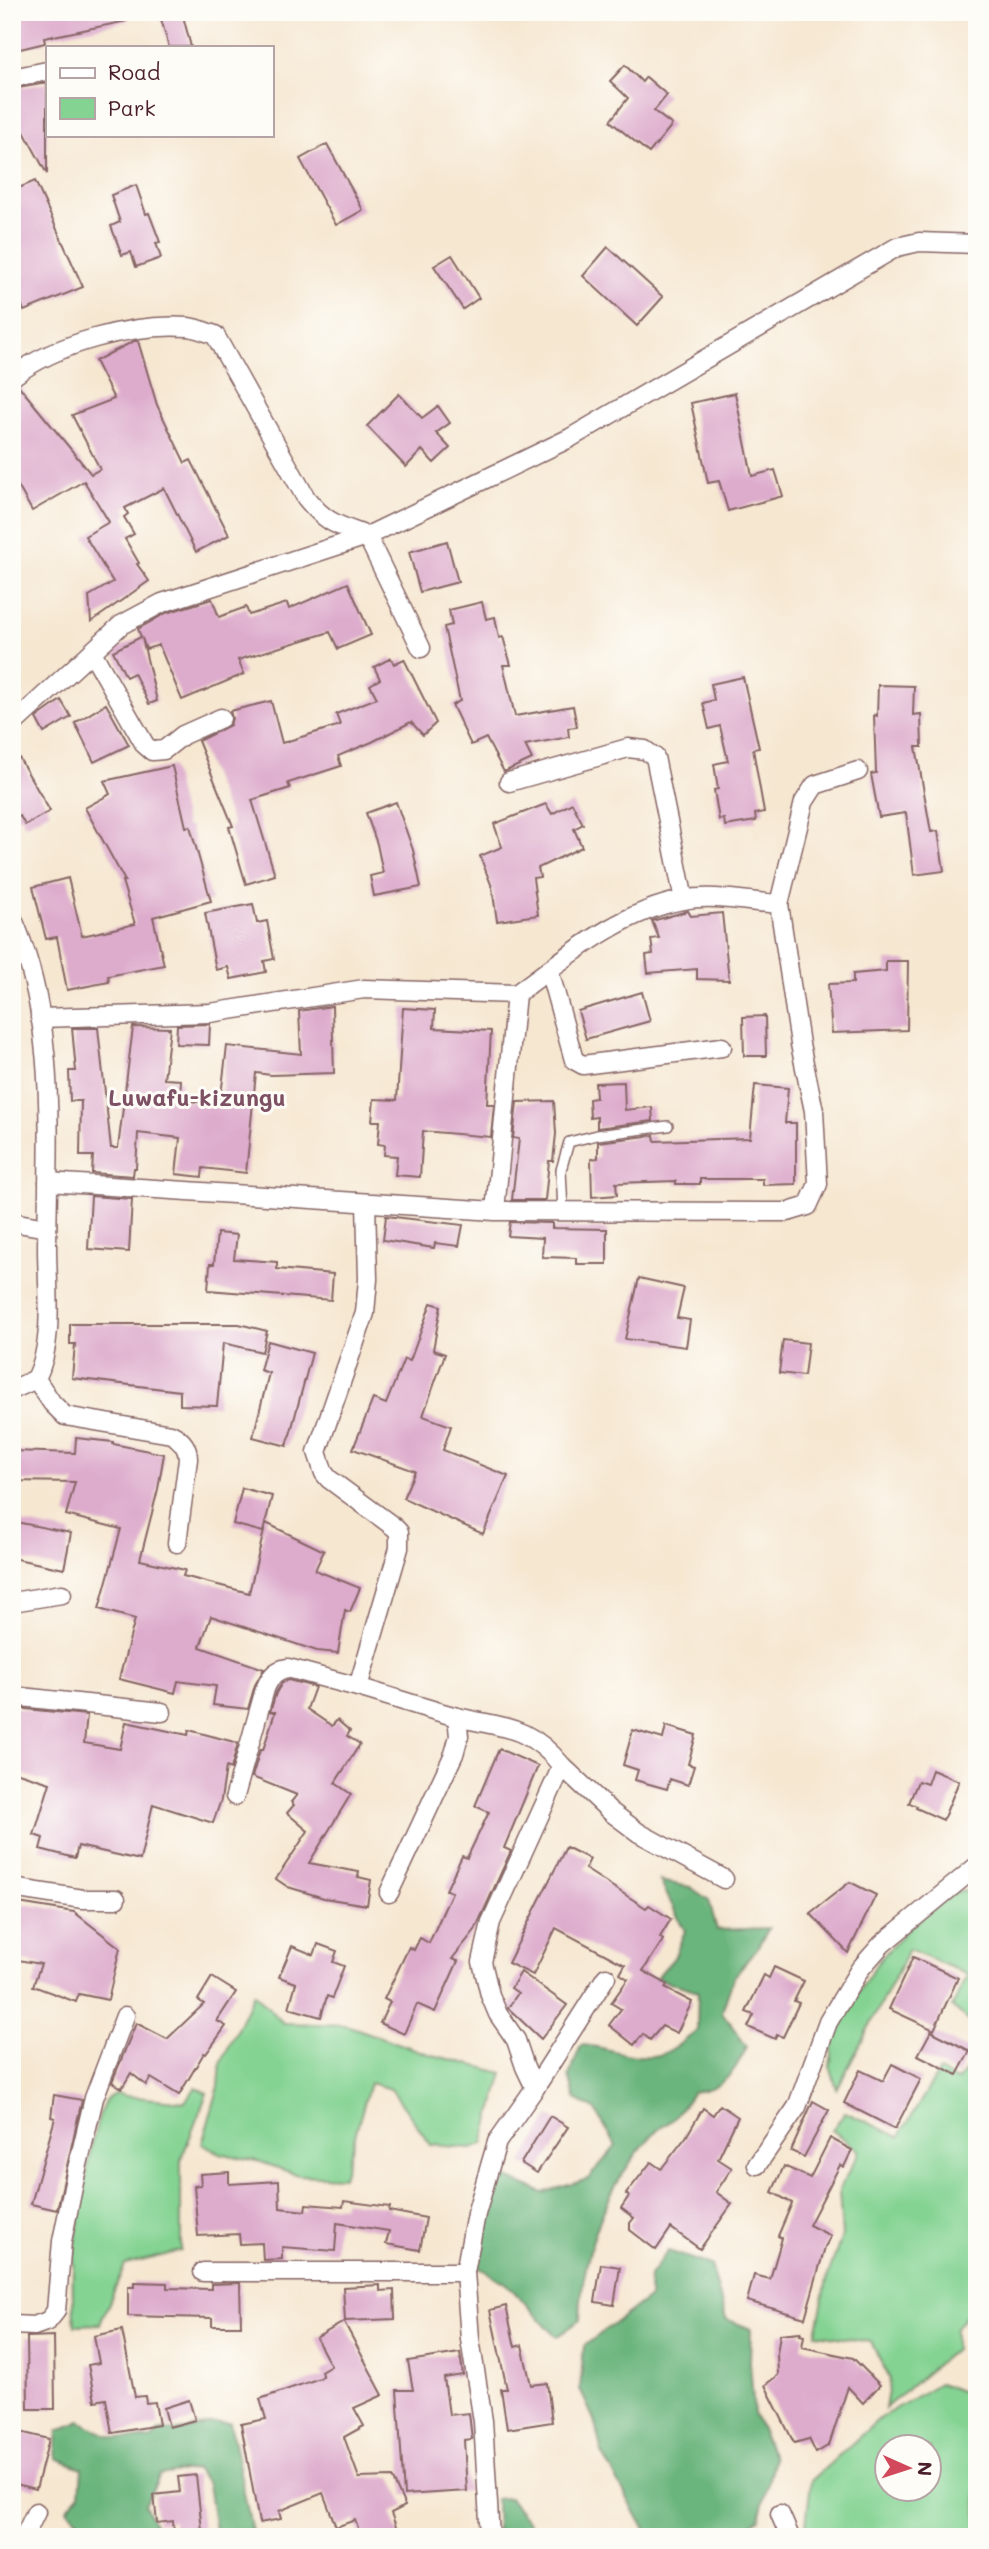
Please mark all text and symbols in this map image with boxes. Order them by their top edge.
legend [46,46,273,136]
text: Road [108,58,160,85]
text: Park [108,94,156,121]
district label: Luwafu-kizungu [108,1082,286,1112]
north arrow [874,2434,944,2504]
text: N [913,2461,938,2477]

